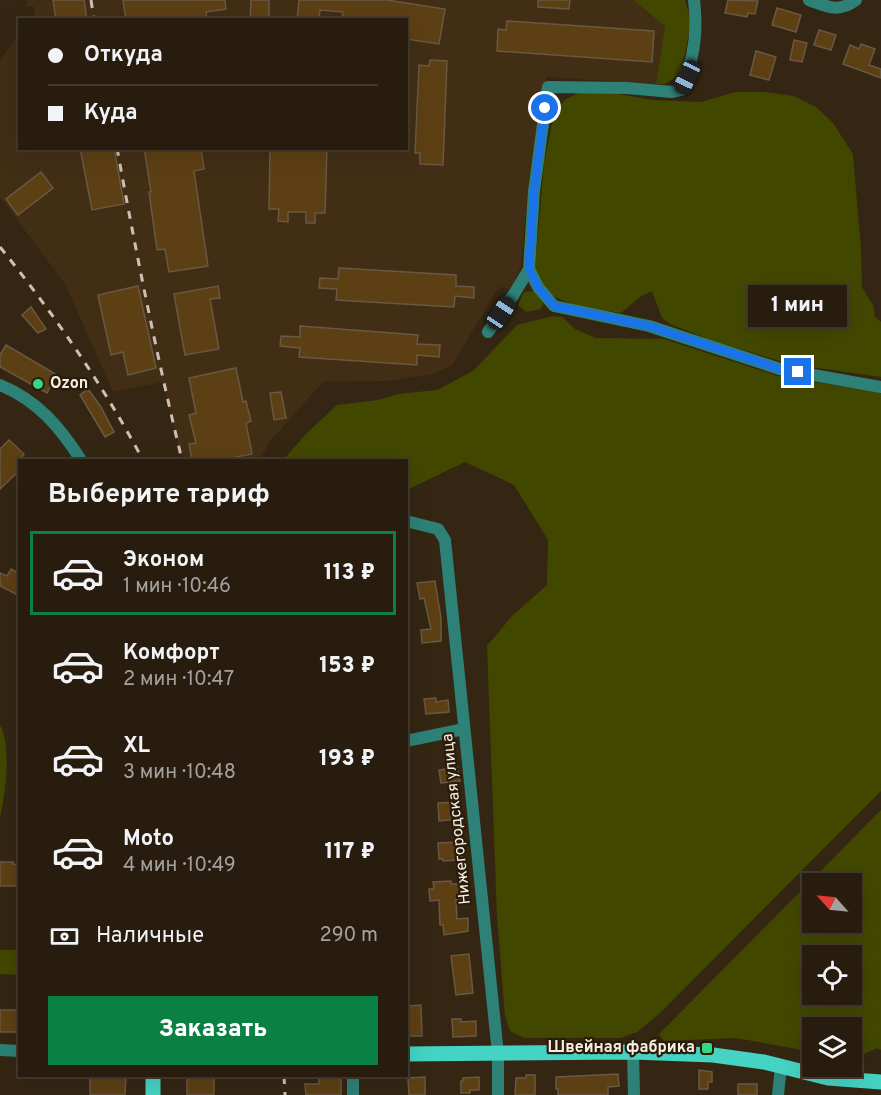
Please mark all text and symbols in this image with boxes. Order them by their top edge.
text: Откуда [84,42,163,69]
car [671,57,703,97]
route start [531,94,558,121]
text: Куда [84,100,138,127]
callout: 1 мин [748,285,848,327]
car [483,293,519,333]
text: 1 мин [771,293,824,319]
route end [784,358,811,385]
place label: Ozon [50,374,88,394]
marker: Ozon [31,377,45,391]
text: Выберите тариф [48,478,270,512]
icon: car [51,546,105,600]
text: Эконом [123,547,204,574]
text: 113 ₽ [324,560,375,587]
text: 1 мин · 10:46 [123,574,231,600]
icon: car [51,639,105,693]
text: Комфорт [123,640,220,667]
text: 153 ₽ [319,653,375,680]
text: 2 мин · 10:47 [123,667,234,693]
icon: car [51,732,105,786]
street label: Нижегородская улица [438,732,476,906]
text: XL [123,733,150,760]
text: 193 ₽ [319,746,375,773]
text: 3 мин · 10:48 [123,760,236,786]
icon: car [51,825,105,879]
text: Moto [123,826,174,853]
text: 117 ₽ [325,839,375,866]
text: 4 мин · 10:49 [123,853,236,879]
north arrow [802,873,862,933]
map controls [802,873,862,1077]
icon: cash [48,920,81,953]
text: Наличные [96,923,204,950]
text: 290 m [320,923,378,949]
button: locate [802,945,862,1005]
button: Заказать [48,996,378,1065]
button: layers [802,1017,862,1077]
place label: Швейная фабрика [548,1038,695,1058]
marker: Швейная фабрика [700,1041,714,1055]

